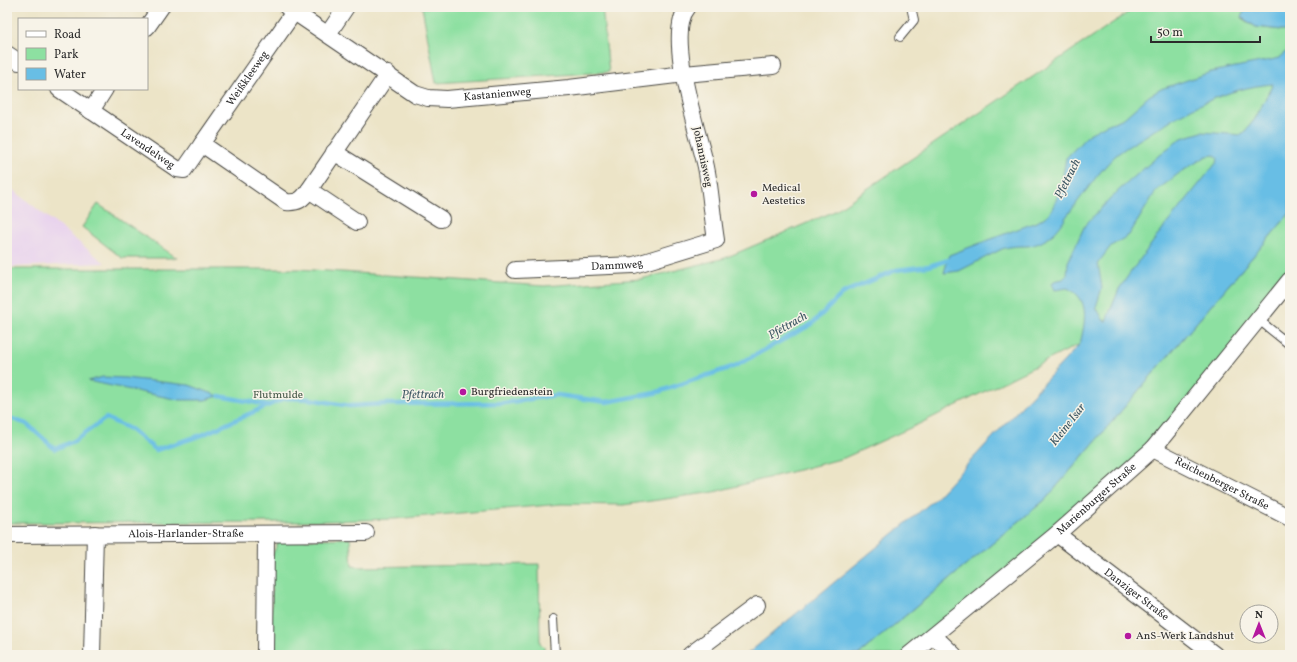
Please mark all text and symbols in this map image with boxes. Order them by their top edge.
legend [18,18,148,90]
scale bar [1151,18,1260,44]
text: 50 m [1157,25,1183,41]
text: Road [54,27,81,43]
text: Park [54,47,79,63]
street label: Weißkleeweg [223,47,272,109]
text: Water [54,67,86,83]
street label: Kastanienweg [463,84,532,105]
street label: Lavendelweg [117,125,178,173]
street label: Johannisweg [688,125,716,189]
water label: Pfettrach [1051,156,1085,202]
place label: Medical Aestetics [762,181,805,209]
marker: Medical Aestetics [749,189,759,199]
street label: Dammweg [591,255,645,274]
water label: Pfettrach [766,308,810,344]
place label: Burgfriedenstein [471,385,553,400]
water label: Pfettrach [402,387,444,403]
marker: Burgfriedenstein [458,387,468,397]
park label: Flutmulde [253,388,303,403]
water label: Kleine Isar [1046,400,1090,449]
street label: Reichenberger Straße [1172,453,1272,514]
street label: Marienburger Straße [1053,460,1140,538]
street label: Alois-Harlander-Straße [128,526,244,542]
street label: Danziger Straße [1101,565,1172,625]
north arrow [1239,604,1279,644]
text: N [1255,608,1263,623]
place label: AnS-Werk Landshut [1136,629,1234,644]
marker: AnS-Werk Landshut [1123,631,1133,641]

